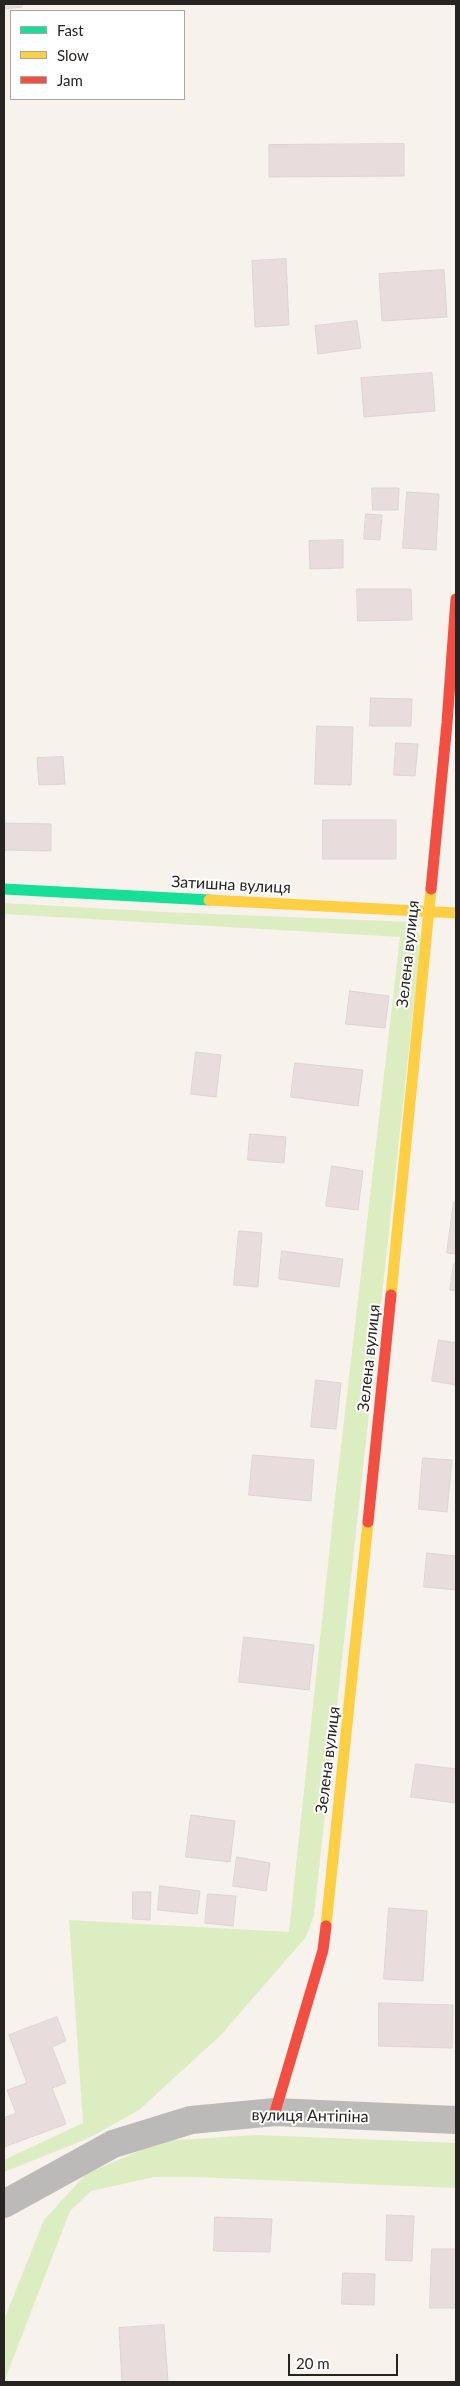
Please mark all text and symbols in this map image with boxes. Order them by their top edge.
legend [10,10,185,100]
text: Fast [57,21,84,39]
text: Slow [57,46,89,64]
text: Jam [57,71,83,89]
street label: Затишна вулиця [171,872,291,898]
street label: Зелена вулиця [393,899,423,1009]
street label: Зелена вулиця [354,1303,384,1413]
street label: Зелена вулиця [312,1705,344,1815]
street label: вулиця Антіпіна [251,2105,369,2127]
scale bar [290,2344,400,2376]
text: 20 m [296,2354,330,2372]

